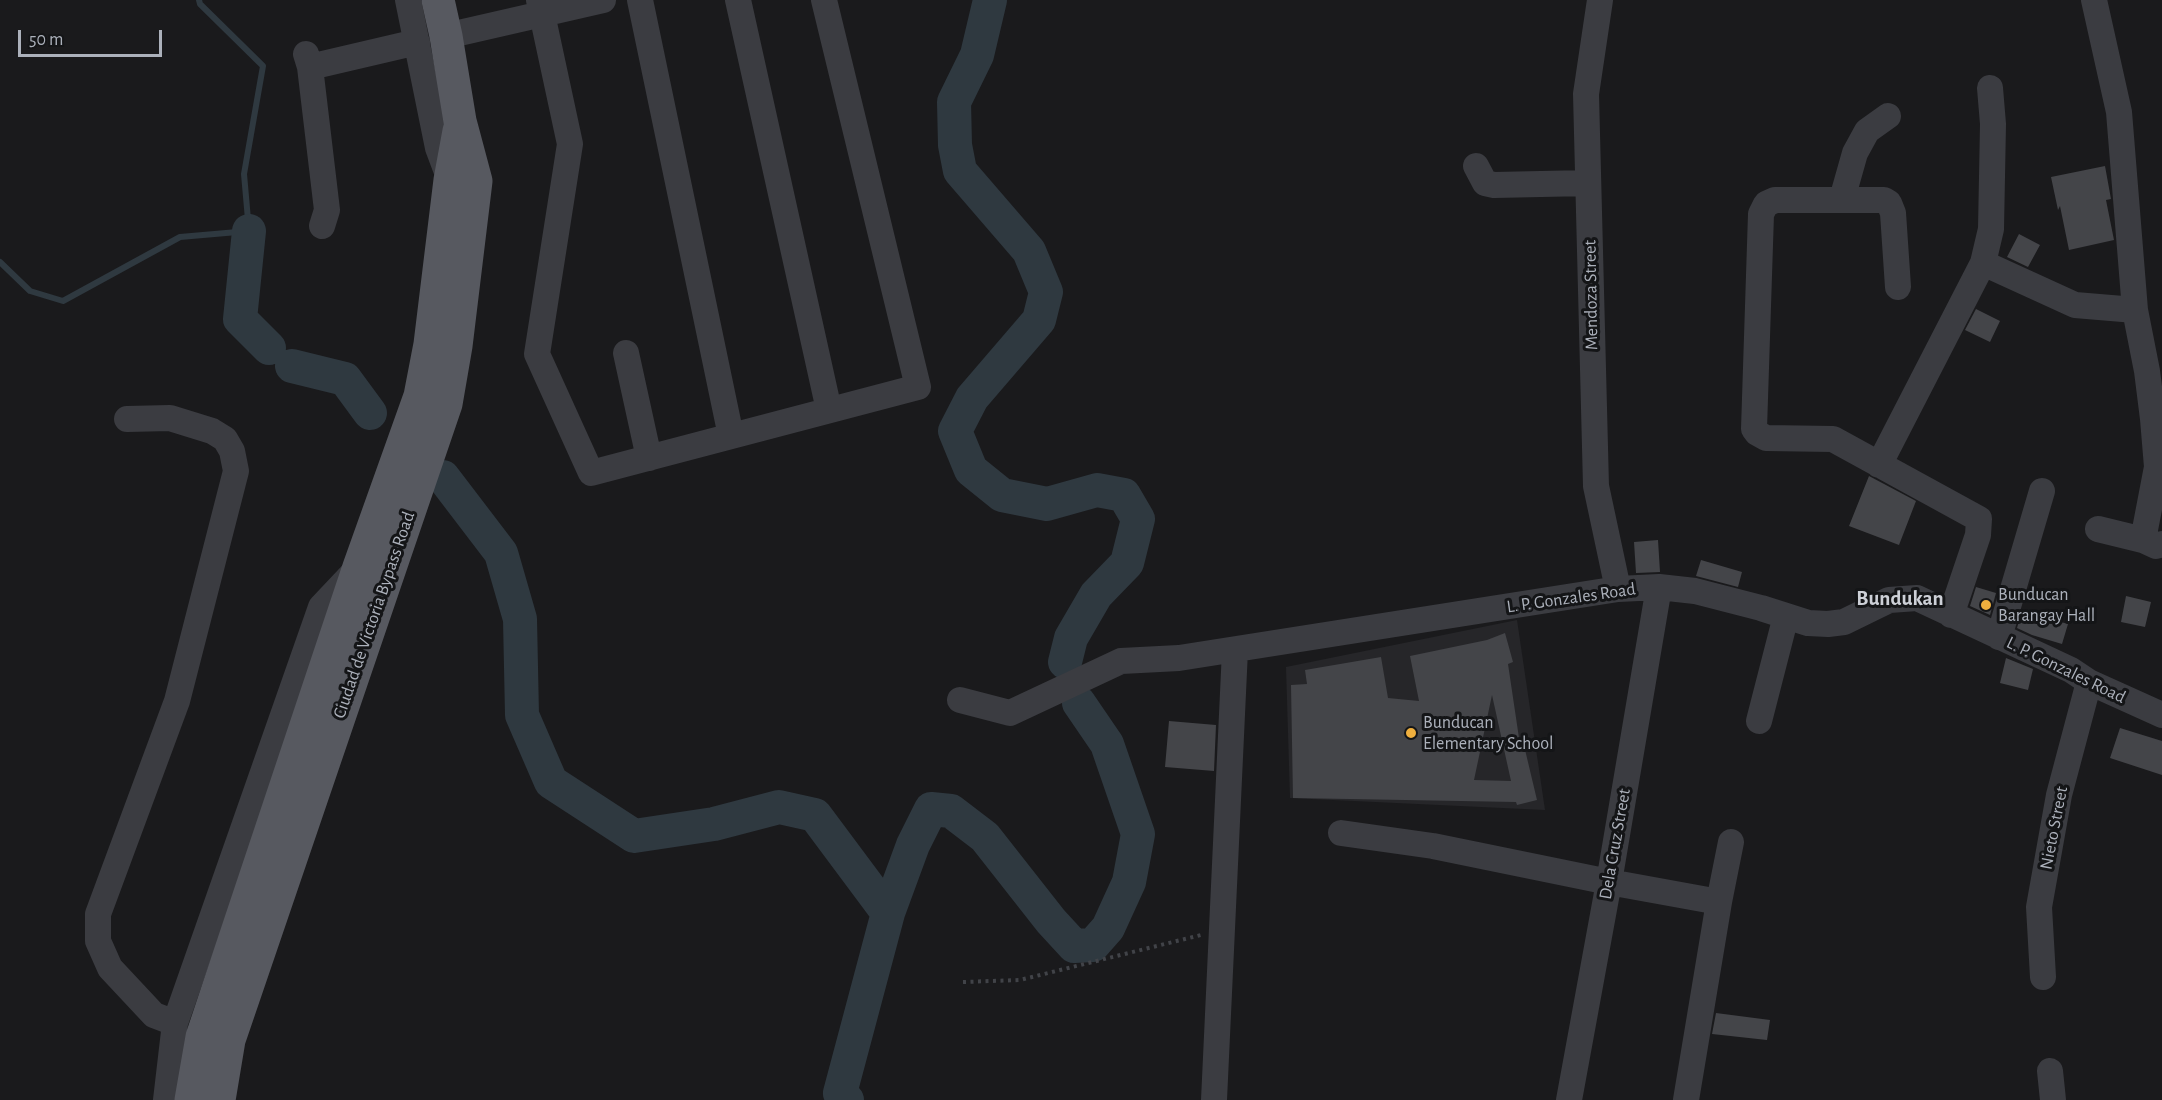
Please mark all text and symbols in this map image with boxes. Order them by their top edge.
scale bar [21,18,165,56]
text: 50 m [29,31,63,49]
street label: Mendoza Street [1579,240,1603,350]
street label: Ciudad de Victoria Bypass Road [328,509,420,721]
street label: L. P. Gonzales Road [1505,578,1637,618]
place label: Bunducan Barangay Hall [1998,584,2095,626]
district label: Bundukan [1856,586,1944,612]
marker: Bunducan Barangay Hall [1979,598,1993,612]
street label: L. P. Gonzales Road [2003,632,2129,708]
place label: Bunducan Elementary School [1423,712,1553,754]
marker: Bunducan Elementary School [1404,726,1418,740]
street label: Nieto Street [2035,784,2073,872]
street label: Dela Cruz Street [1595,787,1635,901]

